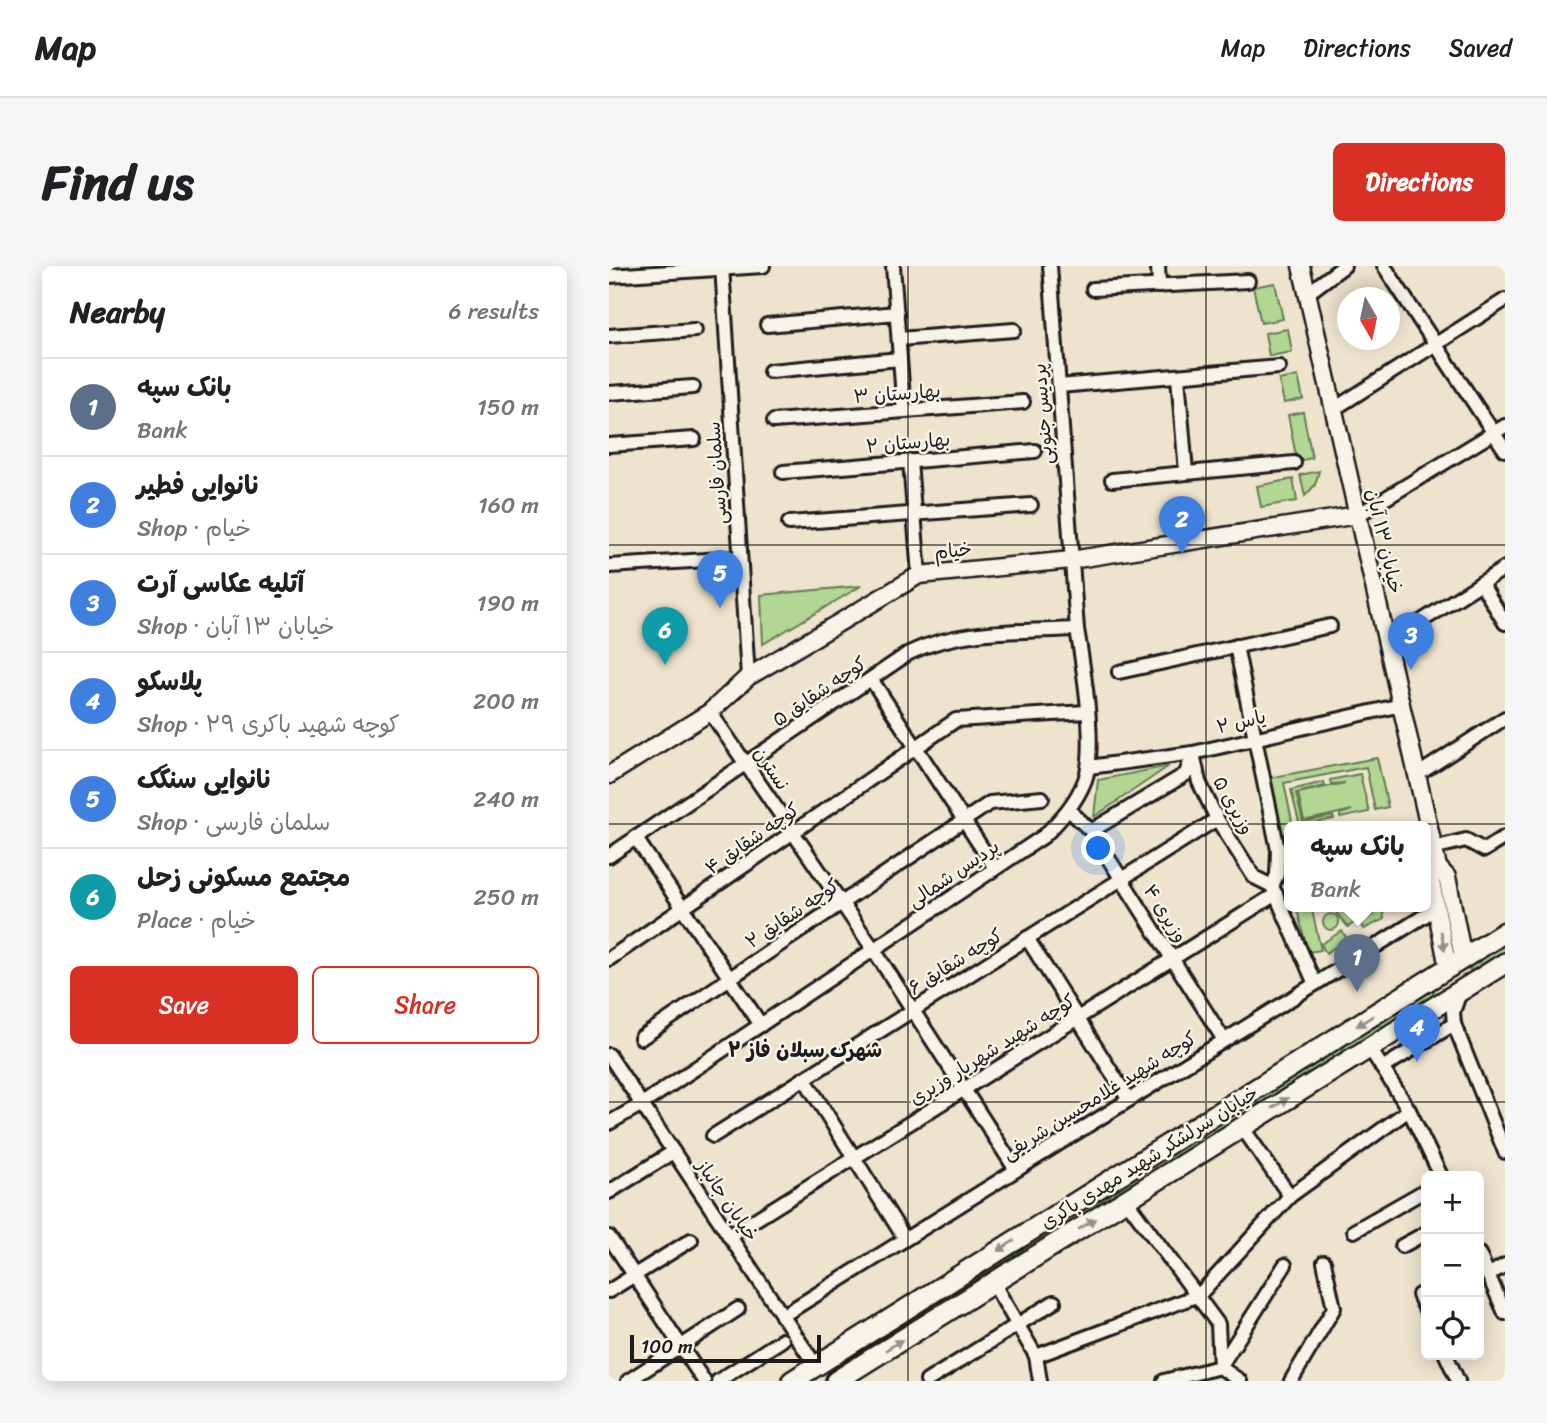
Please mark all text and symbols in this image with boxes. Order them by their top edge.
text: Map [35,19,96,77]
text: Map [1221,27,1265,69]
text: Directions [1303,27,1411,69]
text: Saved [1449,27,1512,69]
text: Find us [42,139,194,226]
button: Directions [1333,143,1505,221]
text: Nearby [70,285,165,339]
north arrow [1337,287,1400,350]
text: 6 results [449,291,539,332]
street label: پردیس جنوبی [1022,362,1062,466]
text: بانک سپه [137,364,231,410]
street label: بهارستان ۳ [852,374,942,413]
text: 1 [88,387,98,428]
text: 150 m [477,387,539,428]
text: Bank [137,410,188,451]
street label: سلمان فارسی [696,420,737,526]
street label: بهارستان ۲ [865,422,952,463]
text: نانوایی فطیر [137,462,261,508]
text: 2 [86,485,100,526]
text: 160 m [478,485,539,526]
street label: خیابان ۱۳ آبان [1356,485,1413,597]
pin: 2 [1159,496,1205,554]
text: Shop · خیام [137,508,251,549]
street label: خیام [933,532,974,569]
pin: 5 [697,550,743,608]
text: آتلیه عکاسی آرت [137,560,304,606]
text: 3 [87,583,99,624]
text: 190 m [477,583,539,624]
text: Shop · خیابان ۱۳ آبان [137,606,335,647]
pin: 6 [642,607,688,665]
pin: 3 [1388,612,1434,670]
street label: کوچه شقایق ۵ [765,647,874,735]
text: پلاسکو [137,658,202,704]
text: 4 [86,681,100,722]
text: 200 m [473,681,539,722]
street label: یاس ۲ [1213,700,1269,743]
text: Shop · کوچه شهید باکری ۲۹ [137,704,400,745]
street label: نسترن [745,739,798,797]
text: نانوایی سنگک [137,756,273,802]
street label: وزیری ۵ [1204,770,1263,841]
text: 5 [86,779,100,820]
text: 240 m [473,779,539,820]
street label: کوچه شقایق ۴ [698,793,807,883]
text: Shop · سلمان فارسی [137,802,330,843]
popup [1284,821,1431,912]
text: بانک سپه [1310,823,1405,869]
street label: پردیس شمالی [900,830,1006,917]
your location [1081,831,1115,865]
text: مجتمع مسکونی زحل [137,854,350,900]
street label: کوچه شقایق ۲ [738,869,846,957]
text: Bank [1310,869,1361,910]
text: 6 [86,877,100,918]
text: 250 m [473,877,539,918]
street label: وزیری ۴ [1135,877,1197,949]
text: Place · خیام [137,900,256,941]
street label: کوچه شقایق ۶ [901,919,1009,1004]
one-way arrow [1438,930,1449,952]
pin: 1 [1334,934,1380,992]
button: Save [70,966,298,1044]
button: Share [312,966,539,1044]
street label: کوچه شهید شهریار وزیری [902,985,1082,1114]
pin: 4 [1394,1004,1440,1062]
one-way arrow [1355,1015,1374,1028]
street label: کوچه شهید غلامحسین شریفی [995,1022,1203,1169]
district label: شهرک سبلان فاز ۲ [728,1031,882,1069]
street label: خیابان سرلشکر شهید مهدی باکری [1034,1077,1265,1238]
one-way arrow [1270,1097,1289,1110]
street label: خیابان جانباز [687,1150,768,1248]
map controls [1421,1171,1484,1360]
button: + [1421,1171,1484,1234]
one-way arrow [1077,1217,1097,1230]
button: − [1421,1234,1484,1297]
one-way arrow [996,1240,1016,1253]
button: locate [1421,1297,1484,1360]
text: 100 m [641,1330,693,1363]
scale bar [630,1332,821,1364]
one-way arrow [885,1338,904,1351]

